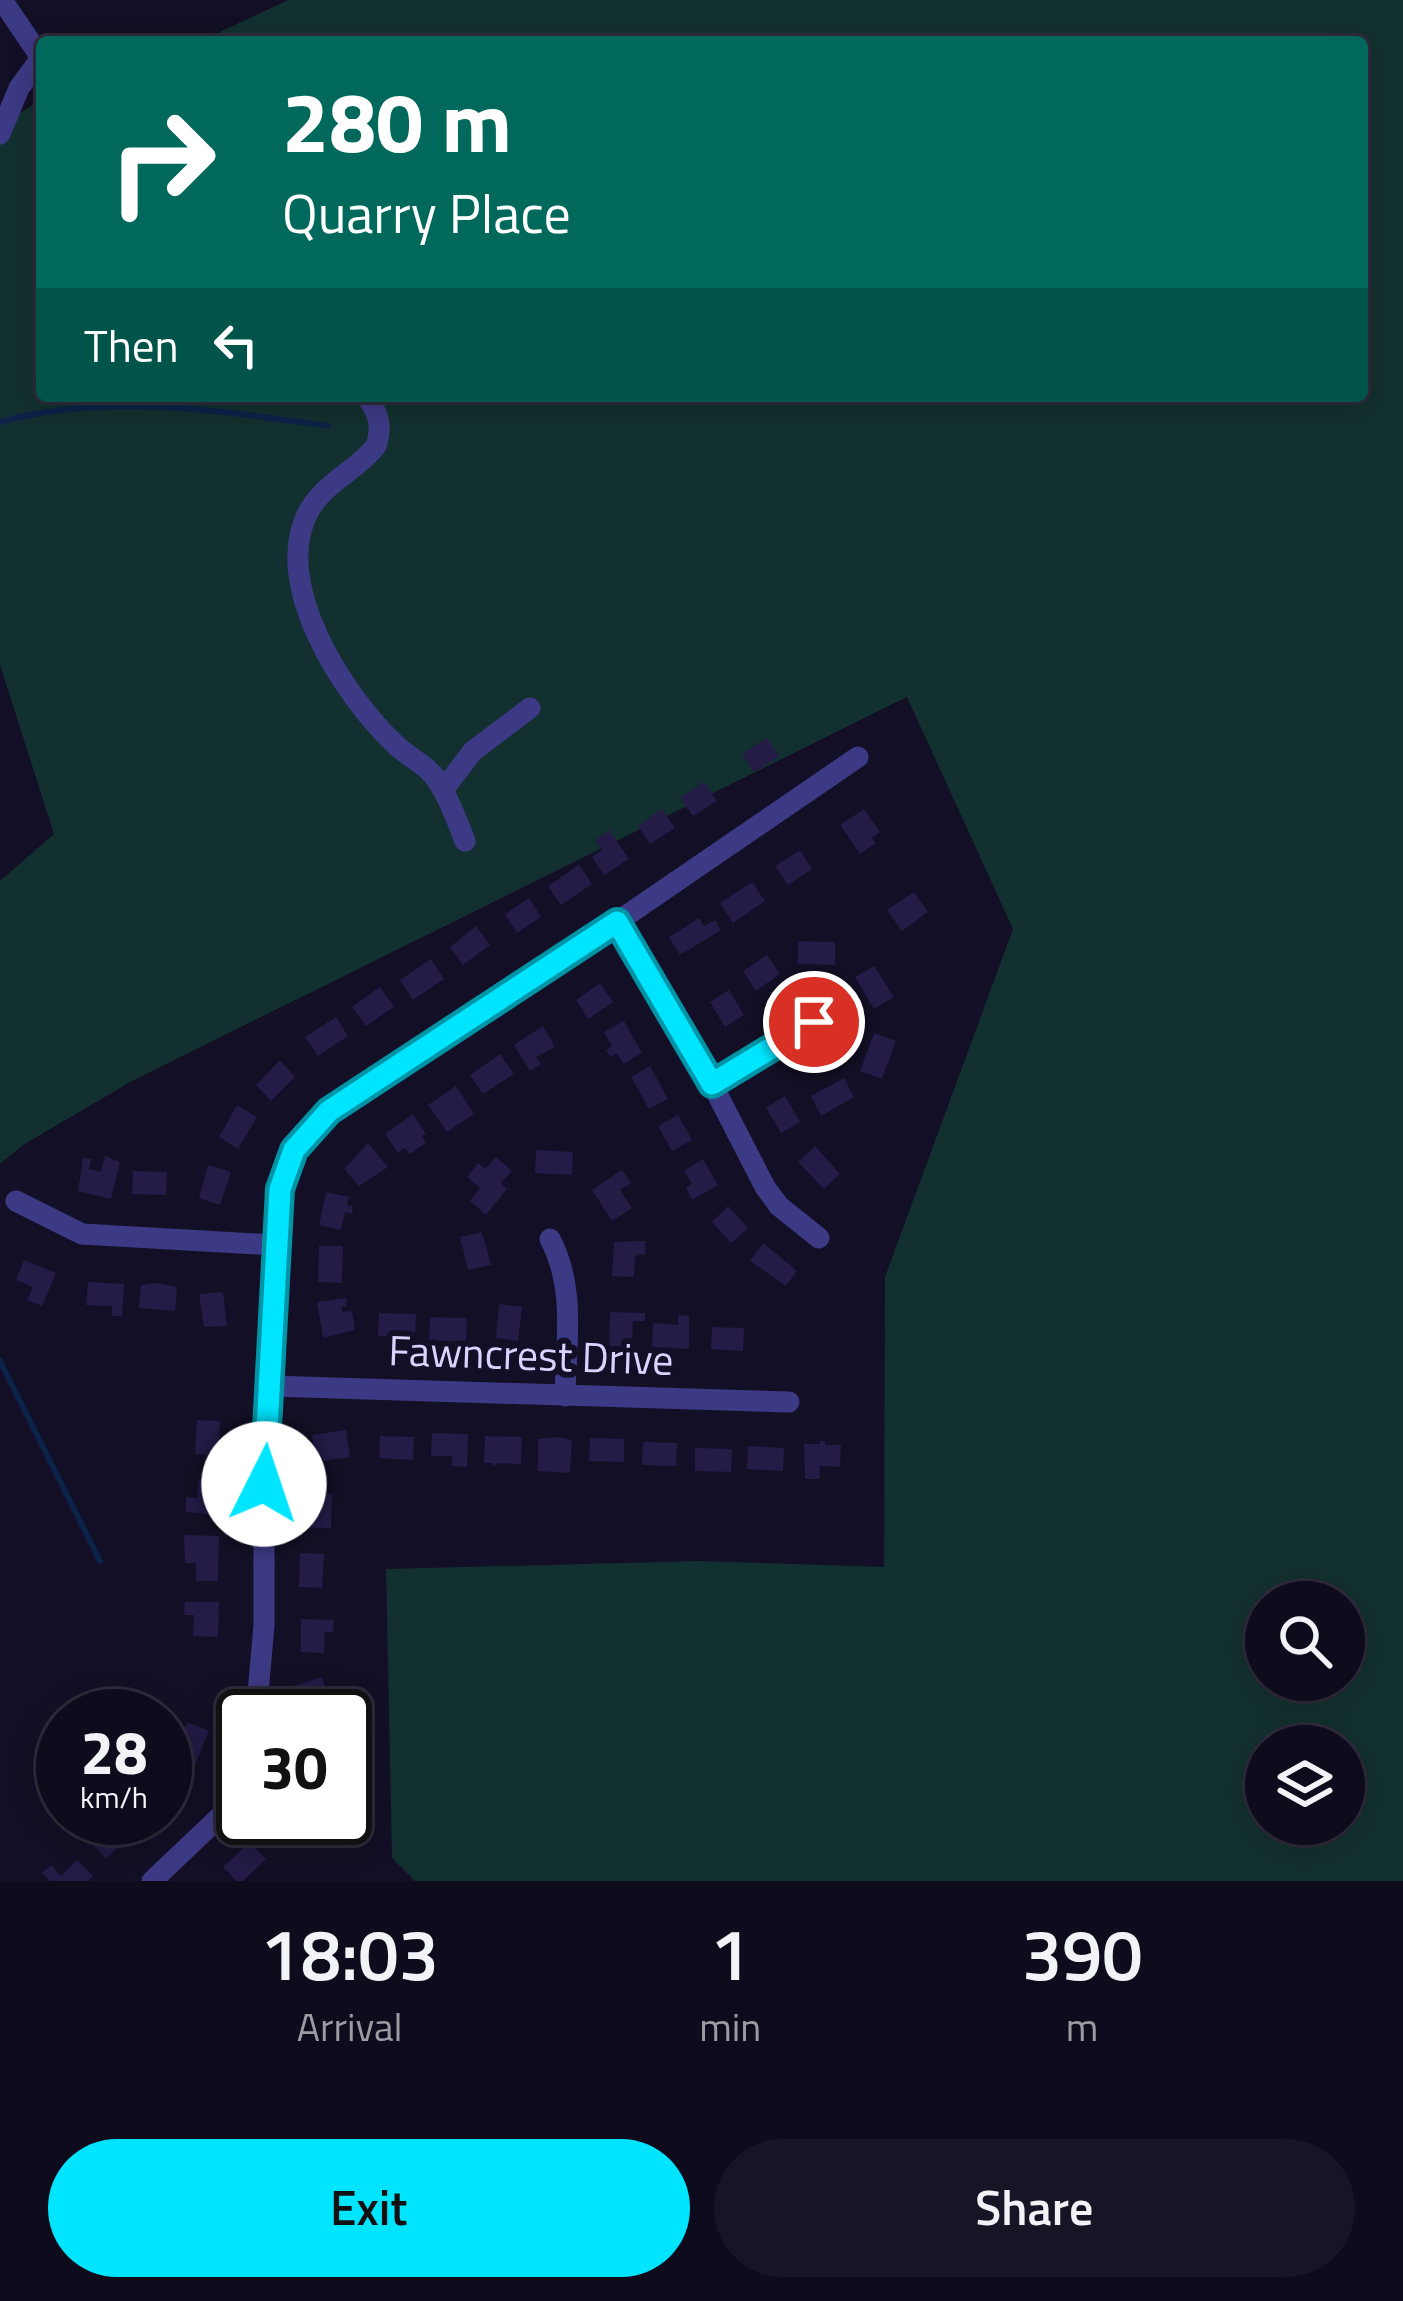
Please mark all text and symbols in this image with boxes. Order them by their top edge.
text: 280 m [282,57,512,185]
icon: right [84,84,240,240]
text: Quarry Place [282,172,571,254]
text: Then [84,311,179,379]
icon: left [203,312,269,378]
pin [763,971,865,1073]
icon: arrive [781,989,847,1055]
street label: Fawncrest Drive [387,1317,675,1391]
position arrow [201,1421,327,1547]
map controls [1245,1581,1365,1845]
button: search [1245,1581,1365,1701]
speed limit sign: 30 [216,1689,372,1845]
text: 28 [80,1706,148,1797]
button: layers [1245,1725,1365,1845]
text: km/h [80,1774,148,1820]
text: 18:03 [260,1898,439,2008]
text: 1 [710,1898,750,2008]
text: 390 [1022,1898,1143,2008]
text: Arrival [297,1997,403,2056]
text: min [699,1997,761,2056]
text: m [1066,1997,1098,2056]
button: Exit [48,2139,690,2277]
button: Share [714,2139,1355,2277]

